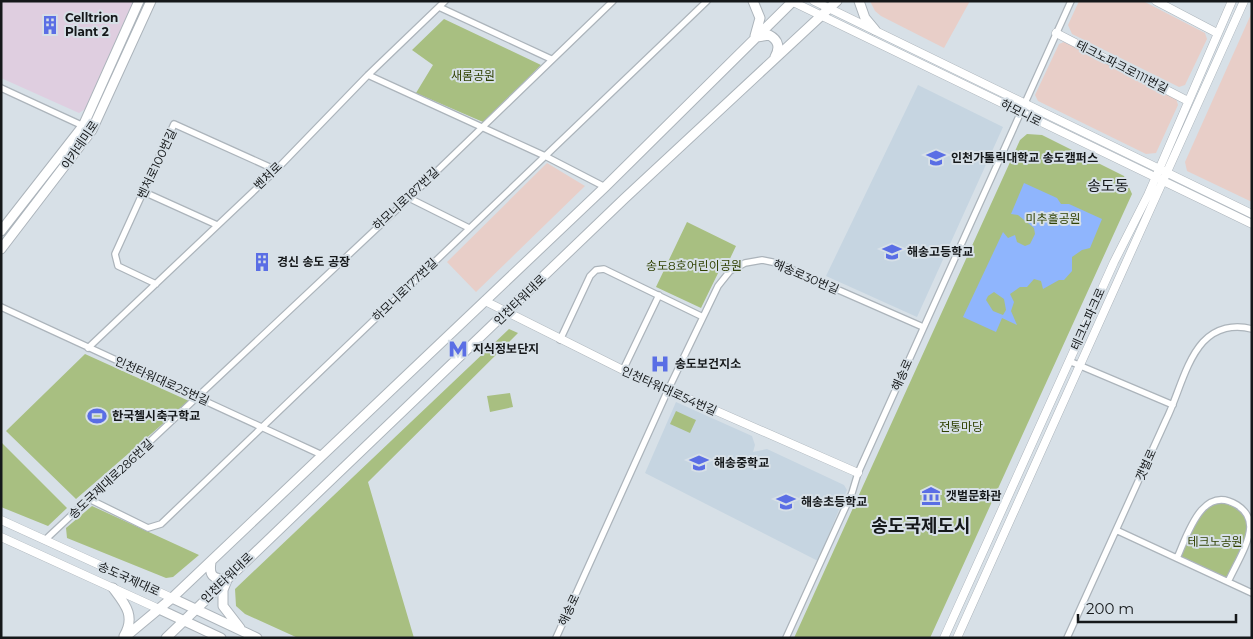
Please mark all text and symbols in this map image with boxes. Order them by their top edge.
place label: Celltrion Plant 2 [65,10,118,39]
building icon: Celltrion Plant 2 [39,14,61,36]
street label: 테크노파크로111번길 [1074,37,1171,96]
park label: 새롬공원 [451,68,495,83]
street label: 하모니로 [998,96,1044,129]
street label: 아카데미로 [58,118,101,172]
street label: 벤처로100번길 [134,126,179,201]
school or university icon: 인천가톨릭대학교 송도캠퍼스 [925,147,947,169]
place label: 인천가톨릭대학교 송도캠퍼스 [951,150,1098,165]
street label: 벤처로 [251,159,285,193]
street label: 하모니로187번길 [369,164,442,233]
district label: 송도동 [1087,176,1129,195]
park label: 미추홀공원 [1025,211,1081,226]
school or university icon: 해송고등학교 [881,241,903,263]
place label: 해송고등학교 [907,244,973,259]
building icon: 경신 송도 공장 [251,251,273,273]
place label: 경신 송도 공장 [277,254,350,269]
street label: 하모니로177번길 [369,255,440,324]
street label: 해송로30번길 [771,256,841,297]
park label: 송도8호어린이공원 [646,258,742,273]
street label: 인천타워대로 [491,271,549,328]
street label: 테크노파크로 [1067,285,1108,352]
metro station icon: 지식정보단지 [447,338,469,360]
place label: 지식정보단지 [473,341,539,356]
street label: 인천타워대로25번길 [113,353,212,408]
hospital icon: 송도보건지소 [649,353,671,375]
place label: 송도보건지소 [675,356,741,371]
street label: 해송로 [888,357,915,393]
street label: 인천타워대로54번길 [619,363,719,418]
sports icon: 한국첼시축구학교 [86,405,108,427]
place label: 한국첼시축구학교 [112,408,200,423]
park label: 전통마당 [939,419,983,434]
street label: 송도국제대로286번길 [65,436,156,522]
street label: 갯벌로 [1132,447,1159,483]
school or university icon: 해송중학교 [688,452,710,474]
place label: 해송중학교 [714,455,769,470]
museum icon: 갯벌문화관 [920,485,942,507]
place label: 갯벌문화관 [946,488,1001,503]
school or university icon: 해송초등학교 [775,491,797,513]
place label: 해송초등학교 [801,494,867,509]
district label: 송도국제도시 [871,515,971,537]
park label: 테크노공원 [1187,534,1243,549]
street label: 인천타워대로 [198,549,256,606]
street label: 송도국제대로 [96,558,163,599]
street label: 해송로 [555,592,582,628]
scale bar [1078,592,1236,624]
text: 200 m [1086,599,1134,618]

